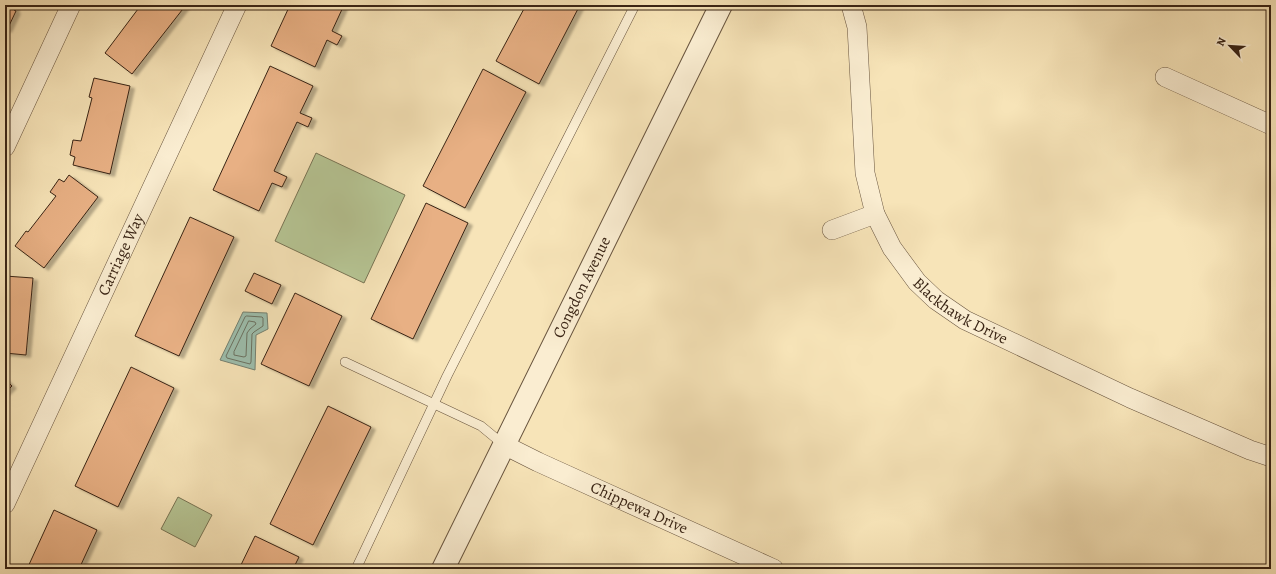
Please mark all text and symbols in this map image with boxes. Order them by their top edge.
north arrow [1210,26,1250,66]
text: N [1213,35,1230,49]
street label: Carriage Way [92,209,150,299]
street label: Congdon Avenue [547,233,616,342]
street label: Blackhawk Drive [908,272,1011,350]
street label: Chippewa Drive [587,476,691,539]

